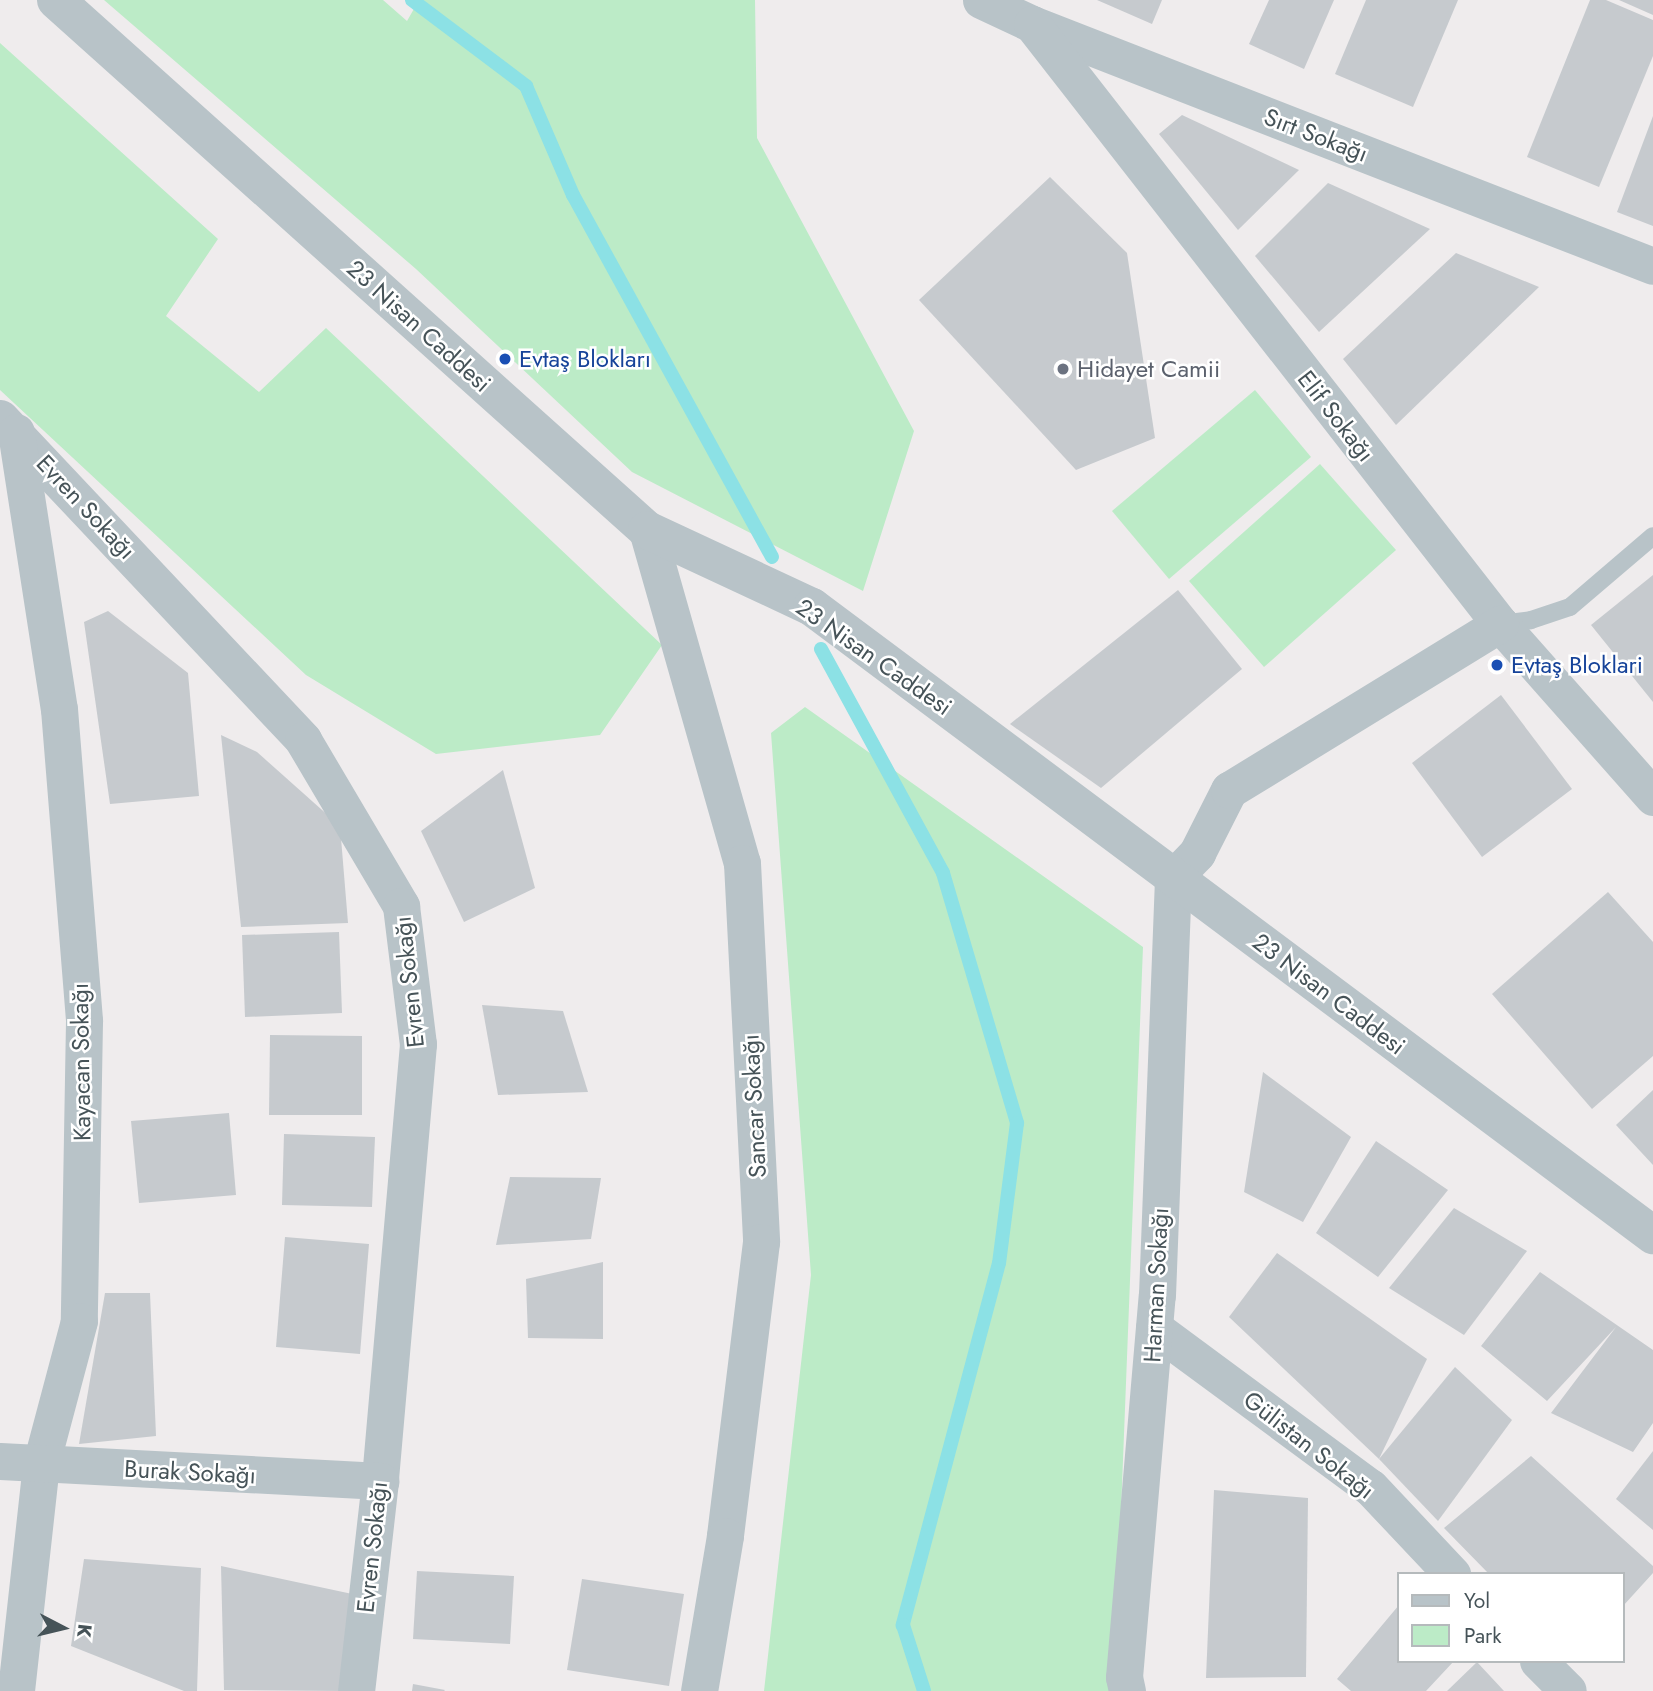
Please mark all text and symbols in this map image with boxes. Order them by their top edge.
street label: Sırt Sokağı [1260,102,1372,168]
street label: 23 Nisan Caddesi [341,254,497,398]
place label: Evtaş Blokları [519,345,651,373]
marker: Evtaş Blokları [497,351,513,367]
place label: Hidayet Camii [1077,355,1220,383]
marker: Hidayet Camii [1055,361,1071,377]
street label: Elif Sokağı [1292,365,1380,467]
street label: Evren Sokağı [30,449,142,565]
street label: 23 Nisan Caddesi [791,593,957,721]
place label: Evtaş Bloklari [1511,651,1643,679]
marker: Evtaş Bloklari [1489,657,1505,673]
street label: Evren Sokağı [388,915,430,1049]
street label: 23 Nisan Caddesi [1247,927,1411,1061]
street label: Kayacan Sokağı [65,983,97,1141]
street label: Sancar Sokağı [736,1033,772,1179]
street label: Harman Sokağı [1138,1207,1174,1363]
street label: Gülistan Sokağı [1238,1385,1380,1505]
street label: Burak Sokağı [123,1454,257,1490]
street label: Evren Sokağı [351,1480,393,1614]
legend [1398,1572,1625,1663]
text: Yol [1464,1586,1490,1616]
north arrow [28,1593,98,1663]
text: Park [1464,1621,1501,1651]
text: K [70,1622,99,1639]

